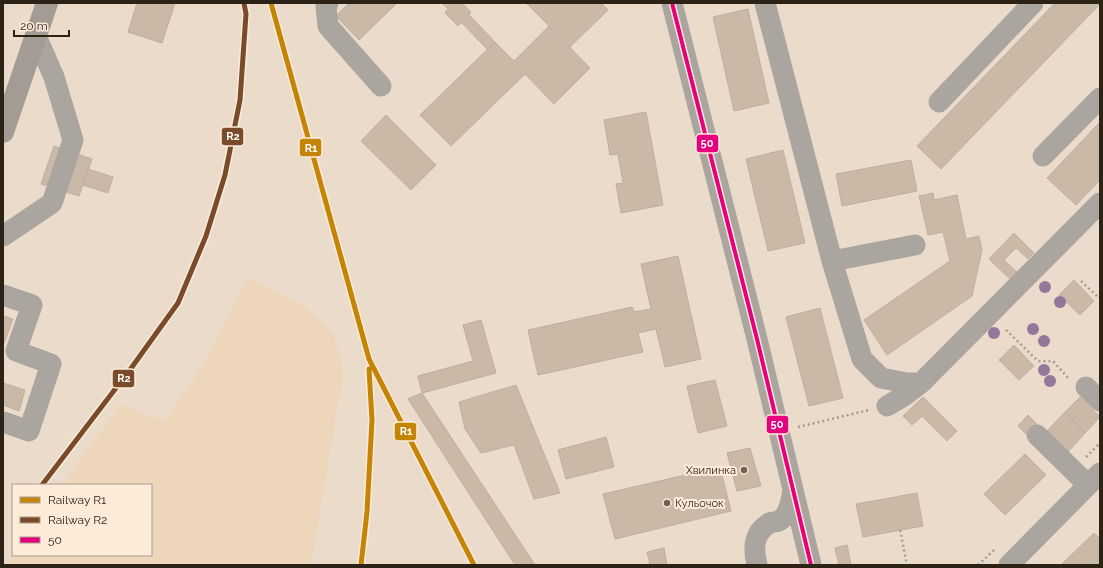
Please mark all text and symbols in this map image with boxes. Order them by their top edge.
scale bar [14,12,69,38]
text: 20 m [20,19,48,33]
line badge: R2 [221,127,244,146]
text: R2 [226,130,240,143]
line badge: 50 [696,134,719,153]
text: 50 [701,137,714,150]
line badge: R1 [299,138,322,157]
text: R1 [305,142,318,155]
line badge: R2 [112,369,135,388]
text: R2 [117,372,131,385]
line badge: 50 [766,415,789,434]
text: 50 [771,418,784,431]
line badge: R1 [394,422,417,441]
text: R1 [400,425,413,438]
place label: Хвилинка [686,464,736,477]
marker: Хвилинка [739,465,749,475]
legend [12,484,152,556]
text: Railway R1 [48,493,106,507]
place label: Кульочок [675,497,724,510]
marker: Кульочок [662,498,672,508]
text: Railway R2 [48,513,107,527]
text: 50 [48,533,62,547]

